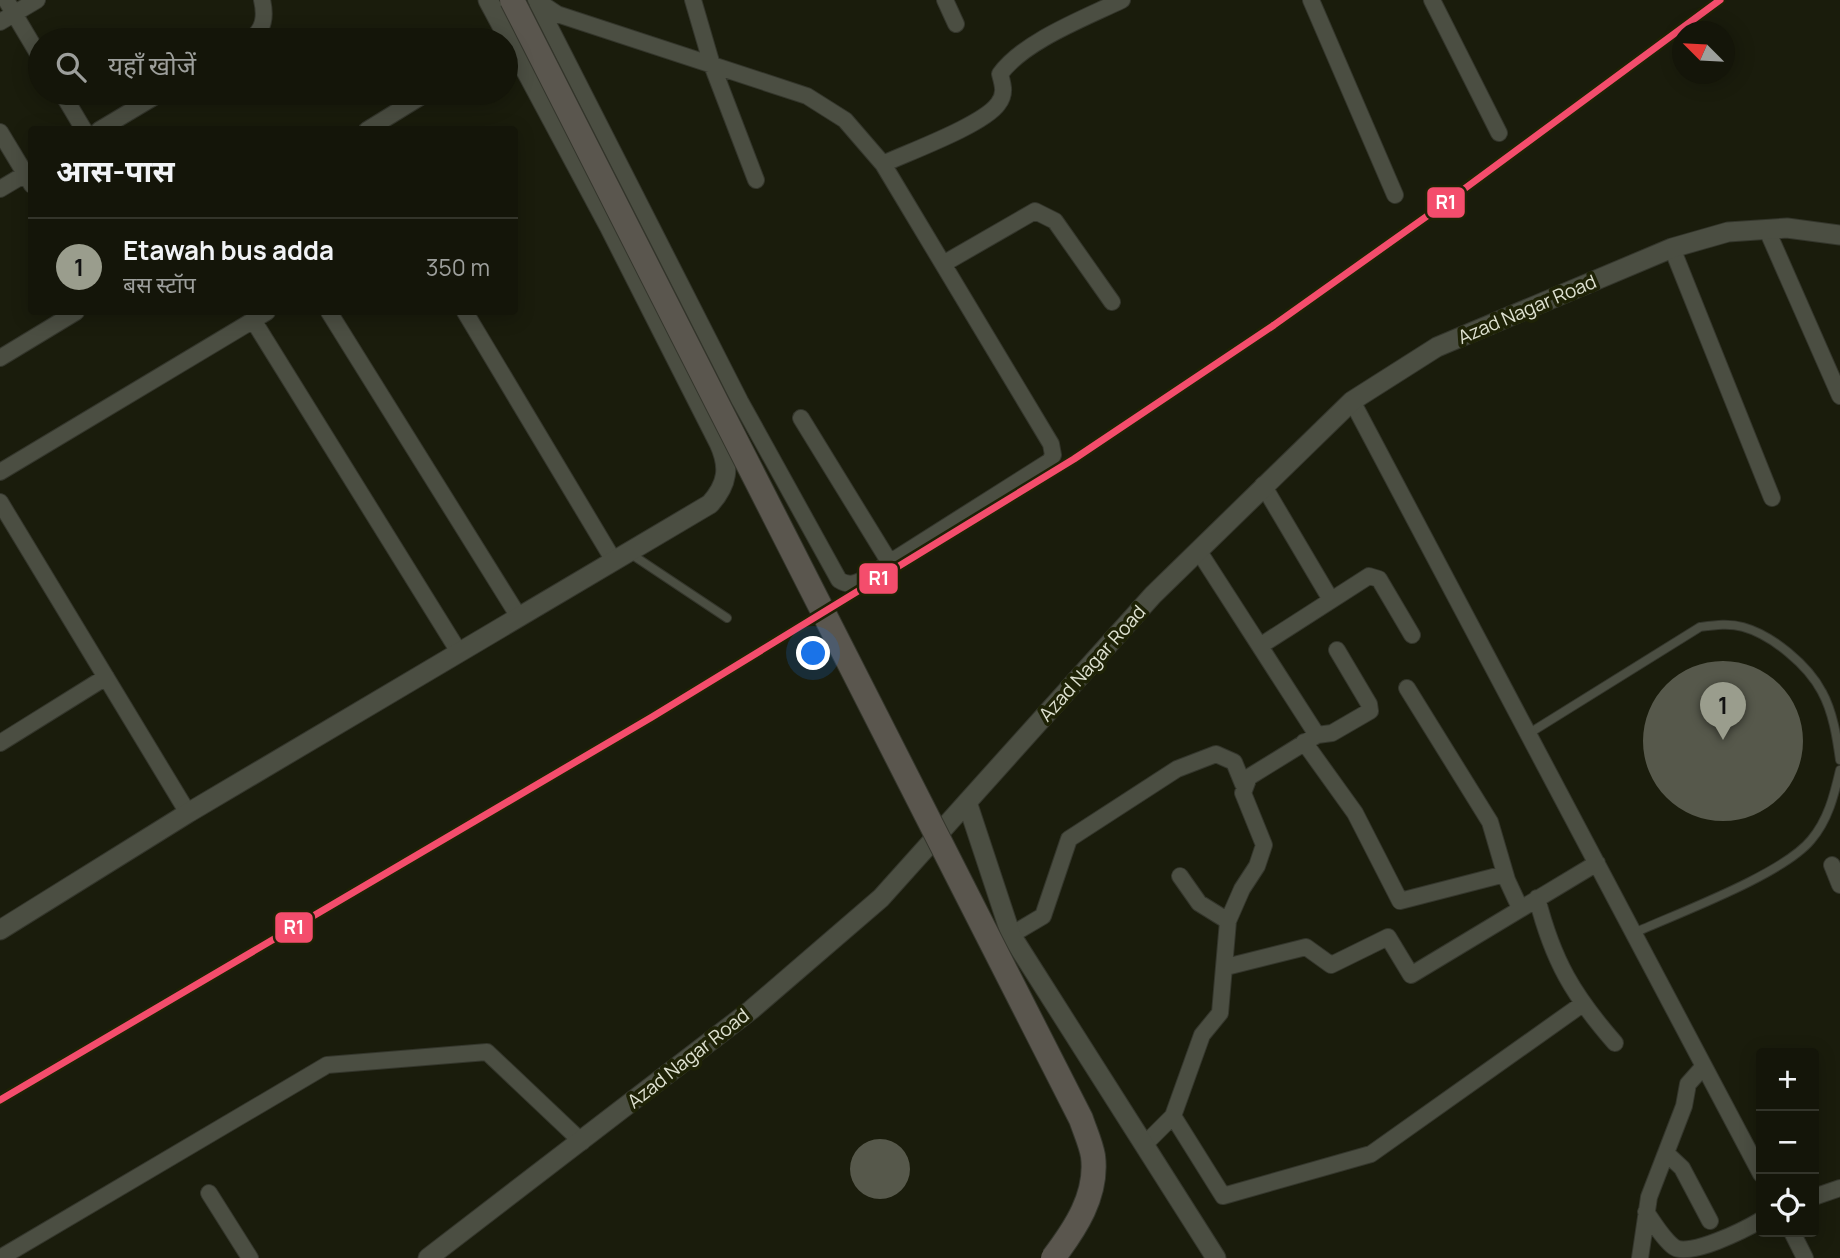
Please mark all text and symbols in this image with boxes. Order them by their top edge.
north arrow [1672,21,1735,84]
search box [28,28,518,105]
text: यहाँ खोजें [108,47,196,83]
icon: search [52,48,90,86]
text: आस-पास [56,150,175,191]
line badge: R1 [1426,186,1466,219]
text: R1 [1436,189,1456,215]
text: Etawah bus adda [123,232,334,268]
text: 1 [74,251,84,283]
text: 350 m [426,251,490,283]
text: बस स्टॉप [123,268,196,300]
street label: Azad Nagar Road [1454,268,1600,350]
line badge: R1 [858,562,899,595]
text: R1 [869,565,889,591]
street label: Azad Nagar Road [1033,599,1151,727]
your location [796,636,830,670]
pin: 1 [1700,682,1746,740]
line badge: R1 [274,911,314,944]
text: R1 [284,914,304,940]
street label: Azad Nagar Road [622,1002,754,1114]
map controls [1756,1048,1819,1237]
button: + [1756,1048,1819,1111]
button: − [1756,1111,1819,1174]
button: locate [1756,1174,1819,1237]

